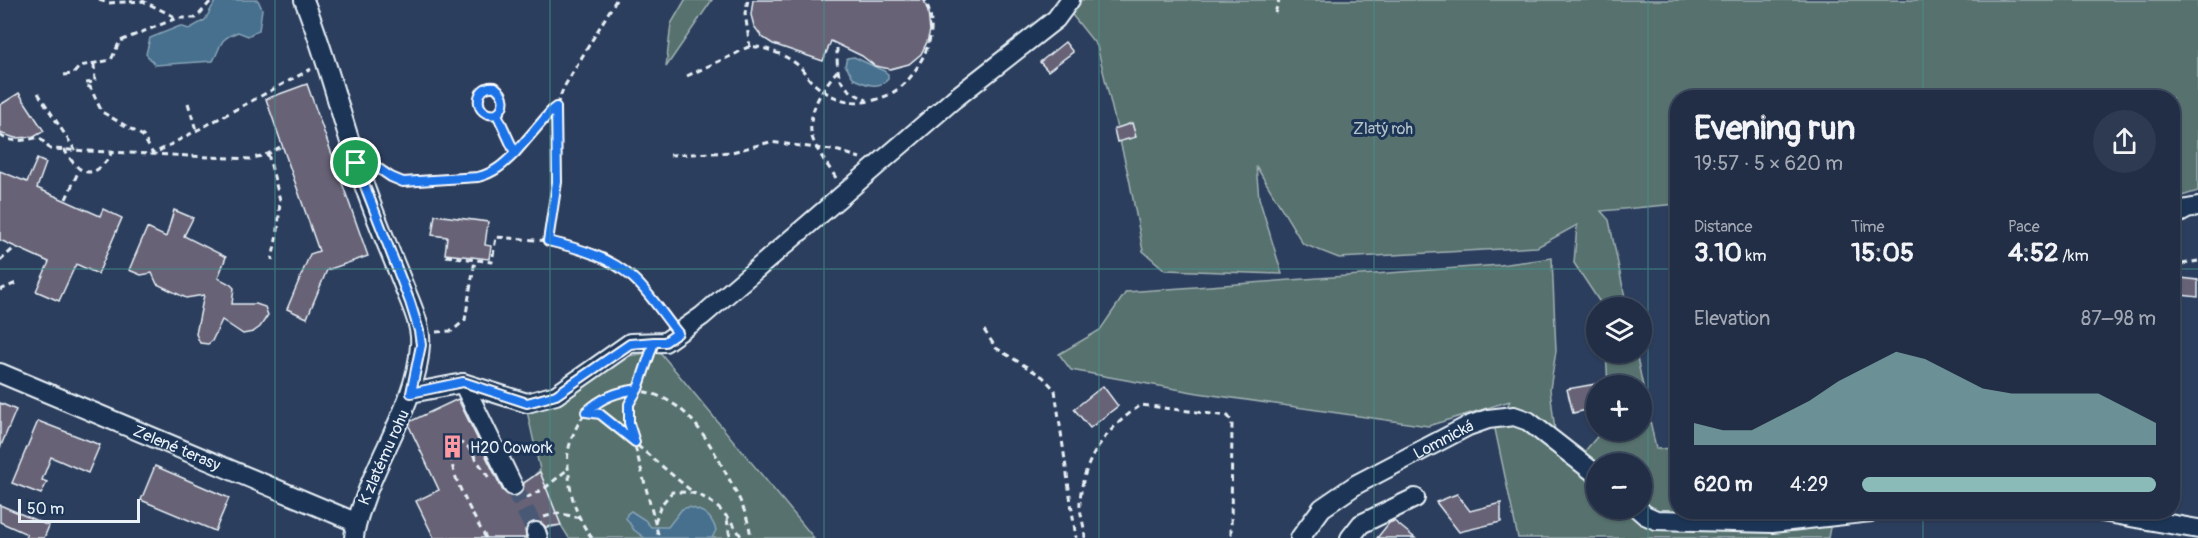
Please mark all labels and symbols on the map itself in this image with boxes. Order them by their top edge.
park label: Zlatý roh [1353,119,1413,139]
pin [330,137,381,188]
street label: K zlatému rohu [354,407,414,508]
street label: Lomnická [1410,416,1476,464]
street label: Zelené terasy [130,421,223,475]
building icon: H2O Cowork [439,434,465,460]
place label: H2O Cowork [470,438,553,458]
scale bar [18,496,140,524]

